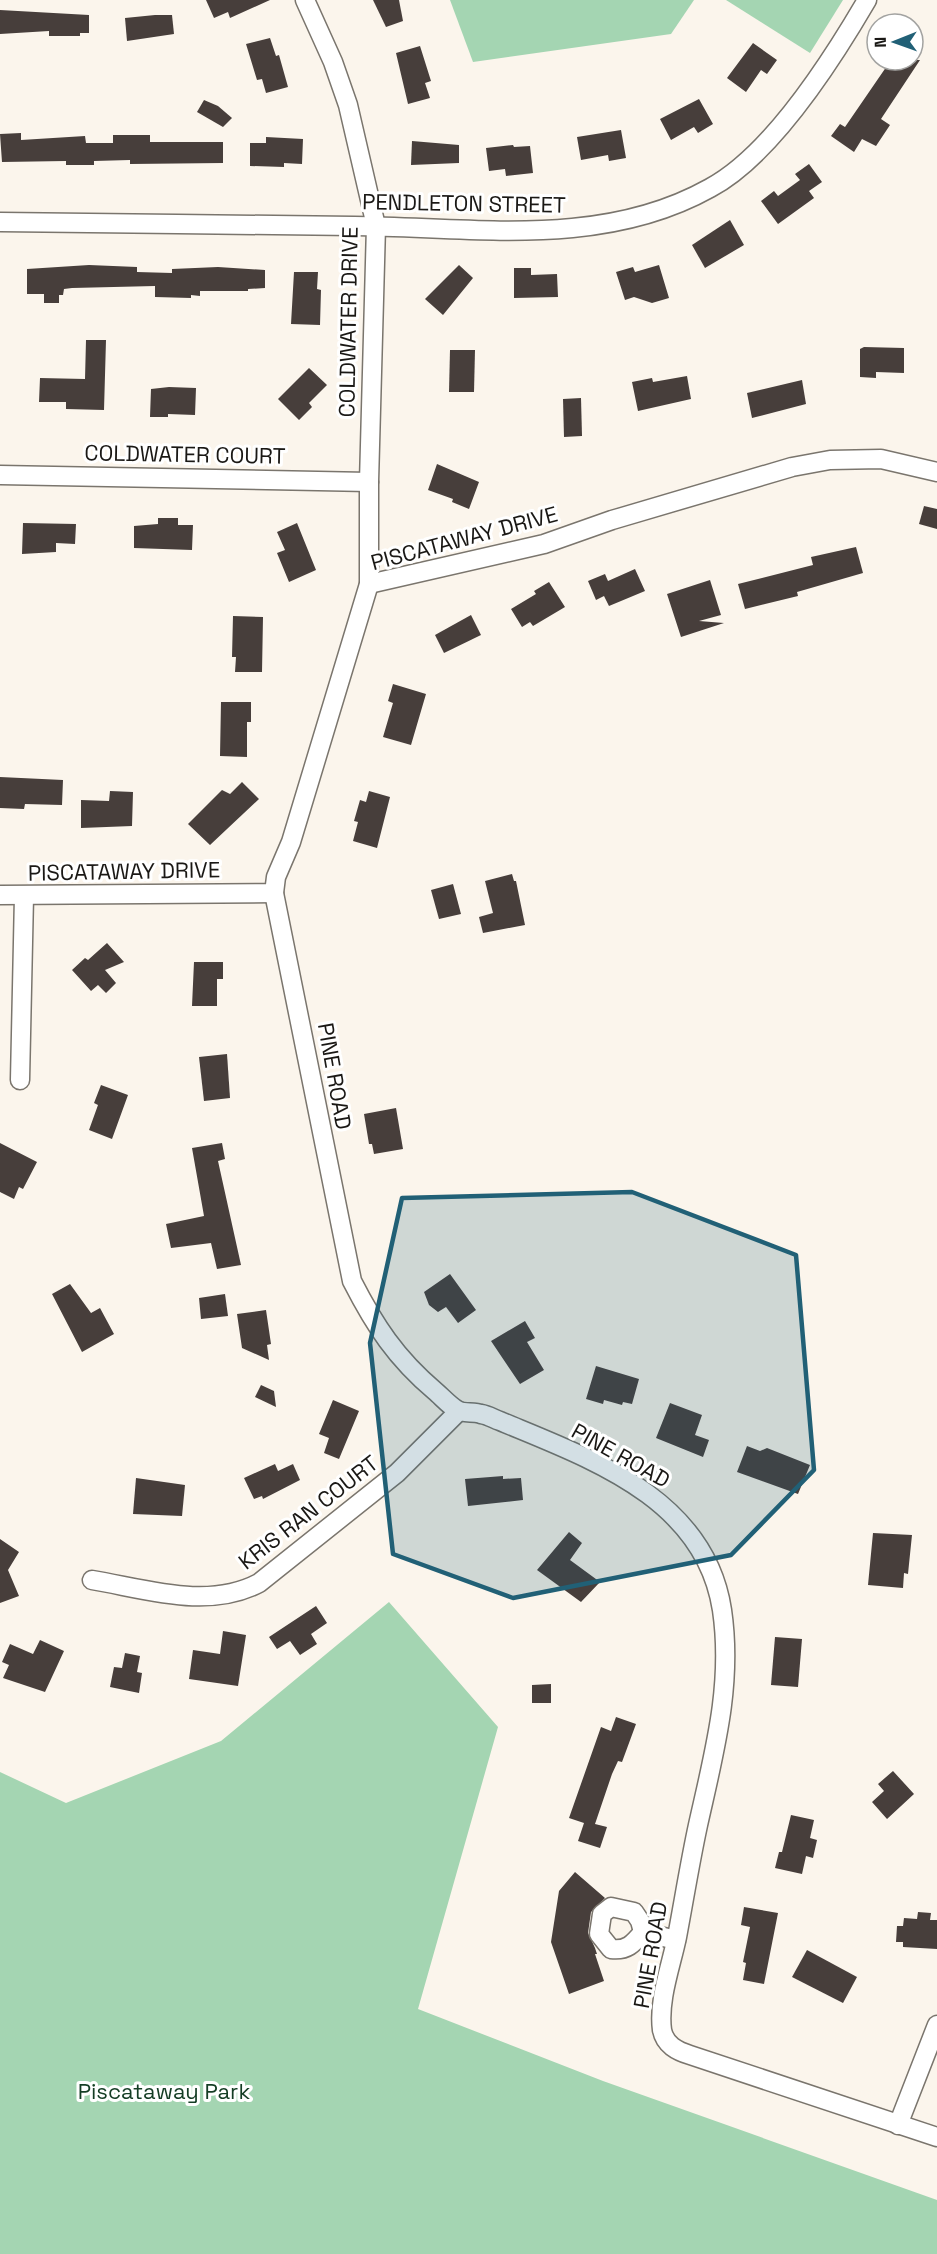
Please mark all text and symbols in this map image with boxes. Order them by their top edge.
north arrow [865,12,925,72]
text: N [870,37,891,48]
street label: PENDLETON STREET [362,187,566,219]
street label: COLDWATER DRIVE [332,226,364,418]
street label: COLDWATER COURT [84,438,286,470]
street label: PISCATAWAY DRIVE [367,500,561,576]
street label: PISCATAWAY DRIVE [28,855,220,887]
street label: PINE ROAD [312,1020,358,1132]
street label: PINE ROAD [567,1417,675,1493]
street label: KRIS RAN COURT [232,1449,384,1575]
street label: PINE ROAD [627,1899,673,2011]
park label: Piscataway Park [78,2077,250,2105]

